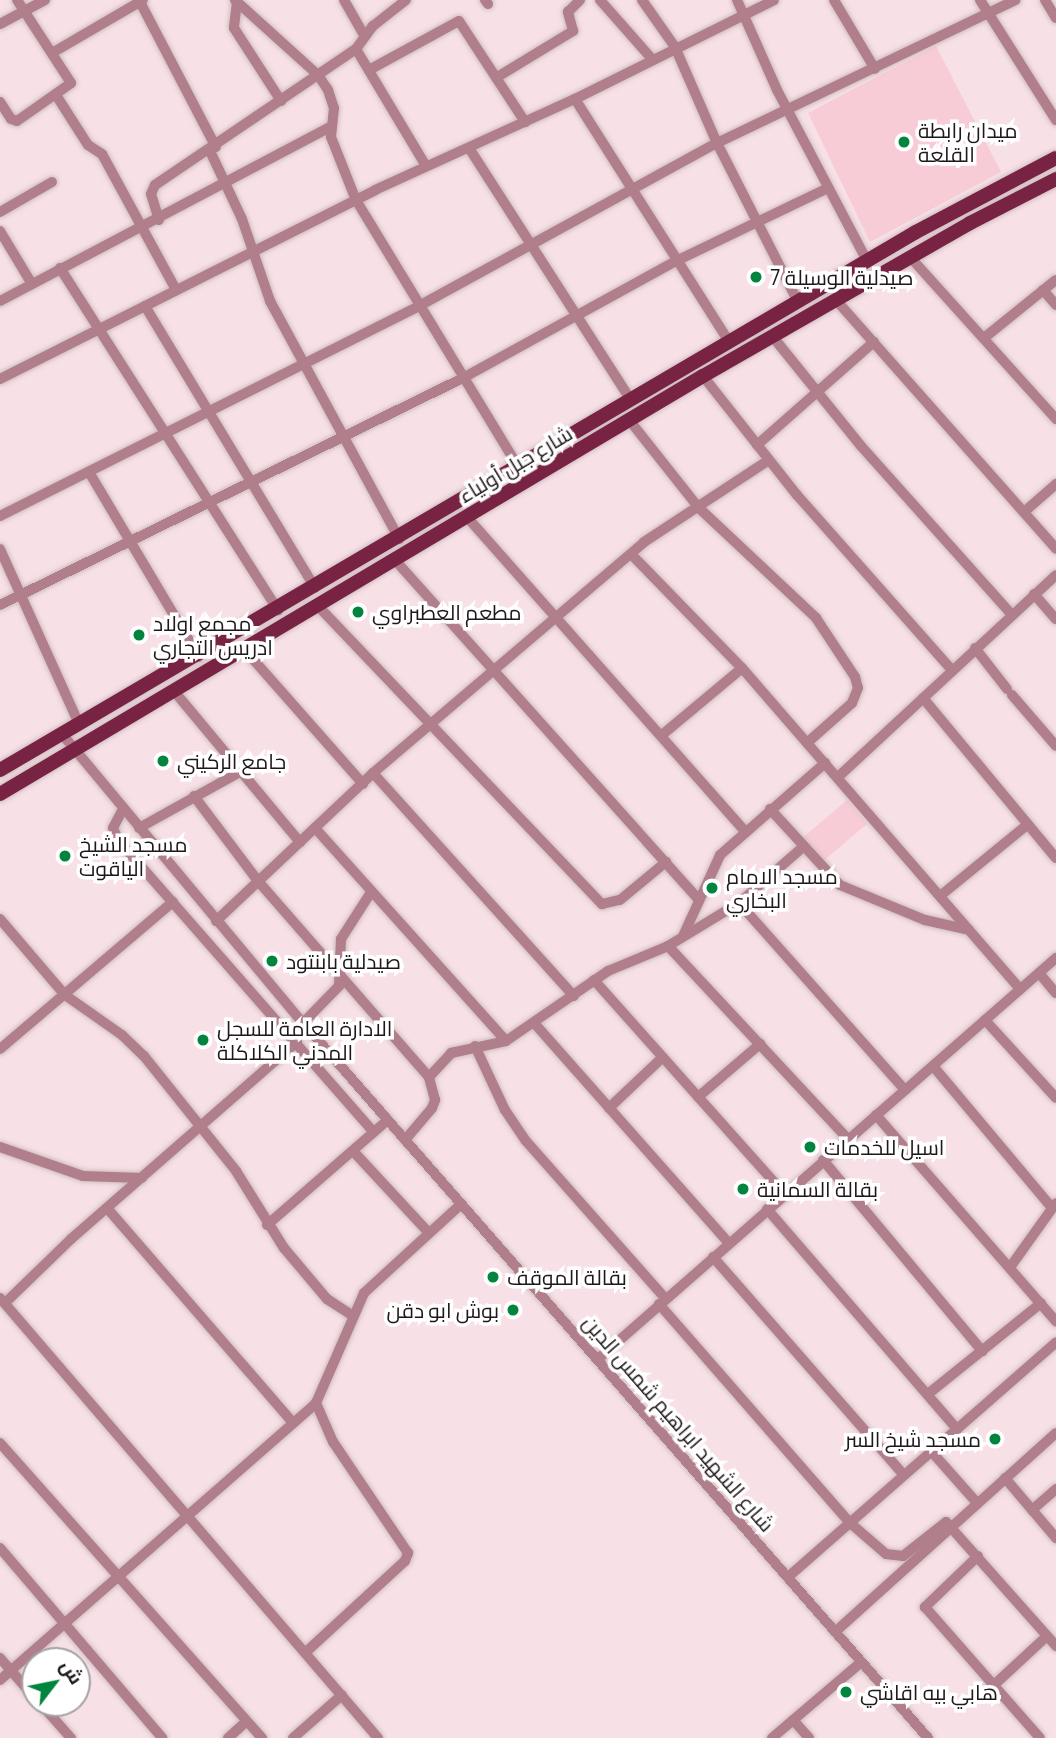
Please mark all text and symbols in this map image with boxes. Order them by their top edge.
place label: ميدان رابطة القلعة [918,117,1017,167]
marker: ميدان رابطة القلعة [896,134,912,150]
place label: صيدلية الوسيلة 7 [770,264,913,290]
marker: صيدلية الوسيلة 7 [748,269,764,285]
street label: شارع جبل أولياء [454,420,576,508]
place label: مطعم العطبراوي [372,599,521,625]
marker: مطعم العطبراوي [350,604,366,620]
place label: مجمع اولاد ادريس التجاري [153,610,273,660]
marker: مجمع اولاد ادريس التجاري [131,627,147,643]
place label: جامع الركيني [177,748,286,774]
marker: جامع الركيني [155,753,171,769]
place label: مسجد الشيخ الياقوت [79,831,187,881]
marker: مسجد الشيخ الياقوت [57,848,73,864]
place label: مسجد الامام البخاري [726,863,838,913]
marker: مسجد الامام البخاري [704,880,720,896]
place label: صيدلية بابنتود [286,948,401,974]
marker: صيدلية بابنتود [264,953,280,969]
place label: الادارة العامة للسجل المدني الكلاكلة [217,1015,392,1065]
marker: الادارة العامة للسجل المدني الكلاكلة [195,1032,211,1048]
place label: اسيل للخدمات [824,1134,944,1160]
marker: اسيل للخدمات [802,1139,818,1155]
place label: بقالة السمانية [757,1176,878,1202]
marker: بقالة السمانية [735,1181,751,1197]
place label: بقالة الموقف [507,1264,627,1290]
marker: بقالة الموقف [485,1269,501,1285]
place label: بوش ابو دقن [386,1297,499,1323]
marker: بوش ابو دقن [505,1302,521,1318]
street label: شارع الشهيد ابراهيم شمس الدين [578,1310,780,1536]
place label: مسجد شيخ السر [845,1426,981,1452]
marker: مسجد شيخ السر [987,1431,1003,1447]
north arrow [21,1647,91,1717]
text: ش [55,1655,90,1689]
place label: هابي بيه اقاشي [860,1679,998,1705]
marker: هابي بيه اقاشي [838,1684,854,1700]

